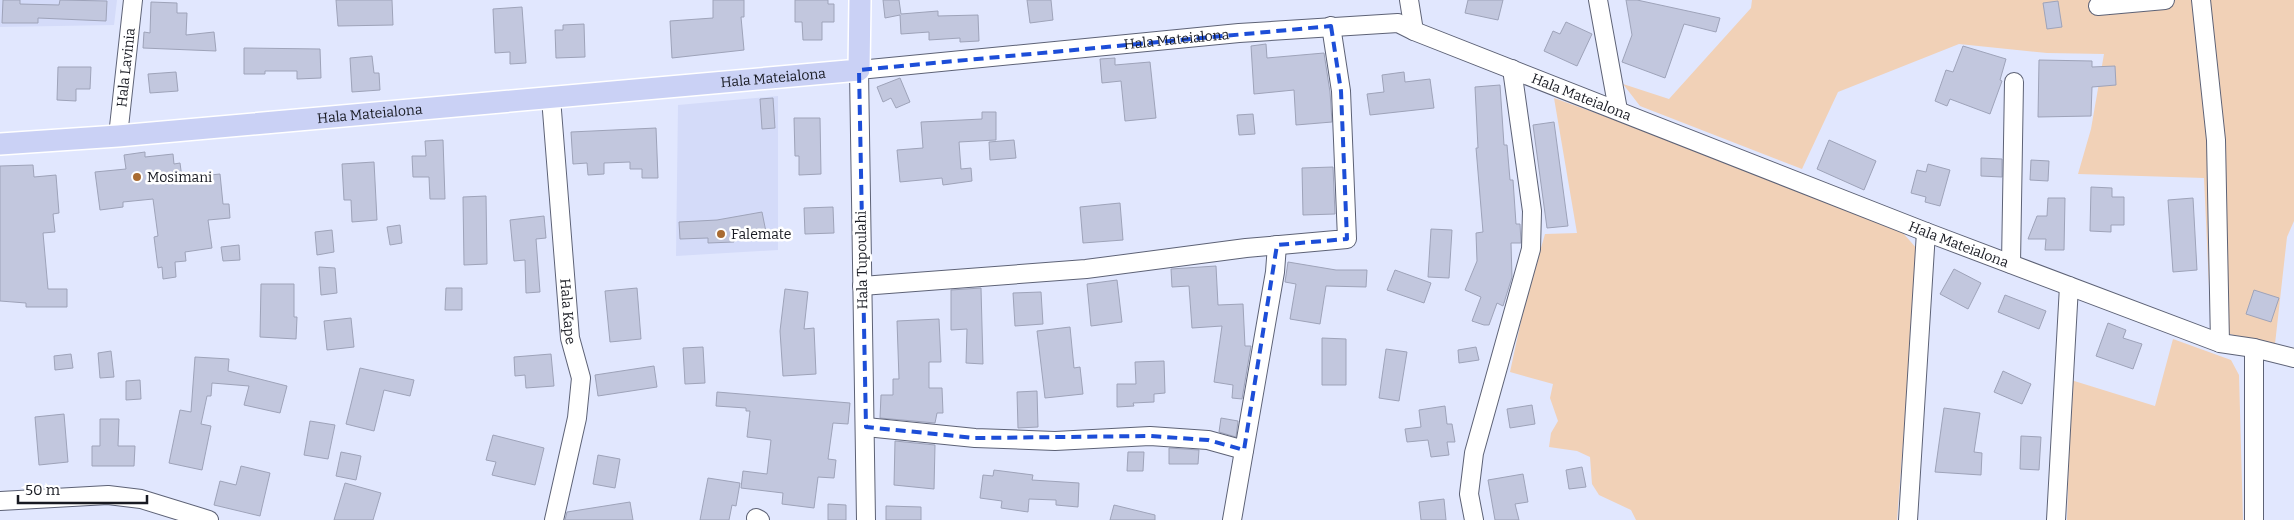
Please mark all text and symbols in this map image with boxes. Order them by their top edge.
street label: Hala Mateialona [1123,25,1230,53]
street label: Hala Lavinia [113,26,138,108]
street label: Hala Mateialona [720,64,827,91]
street label: Hala Mateialona [1529,70,1634,124]
street label: Hala Mateialona [316,100,423,127]
place label: Mosimani [147,169,212,186]
marker: Mosimani [131,171,143,183]
street label: Hala Tupoulahi [853,210,871,310]
street label: Hala Mateialona [1906,218,2011,271]
place label: Falemate [731,226,791,243]
marker: Falemate [715,228,727,240]
street label: Hala Kape [557,278,580,346]
scale bar [18,472,146,504]
text: 50 m [25,481,61,499]

